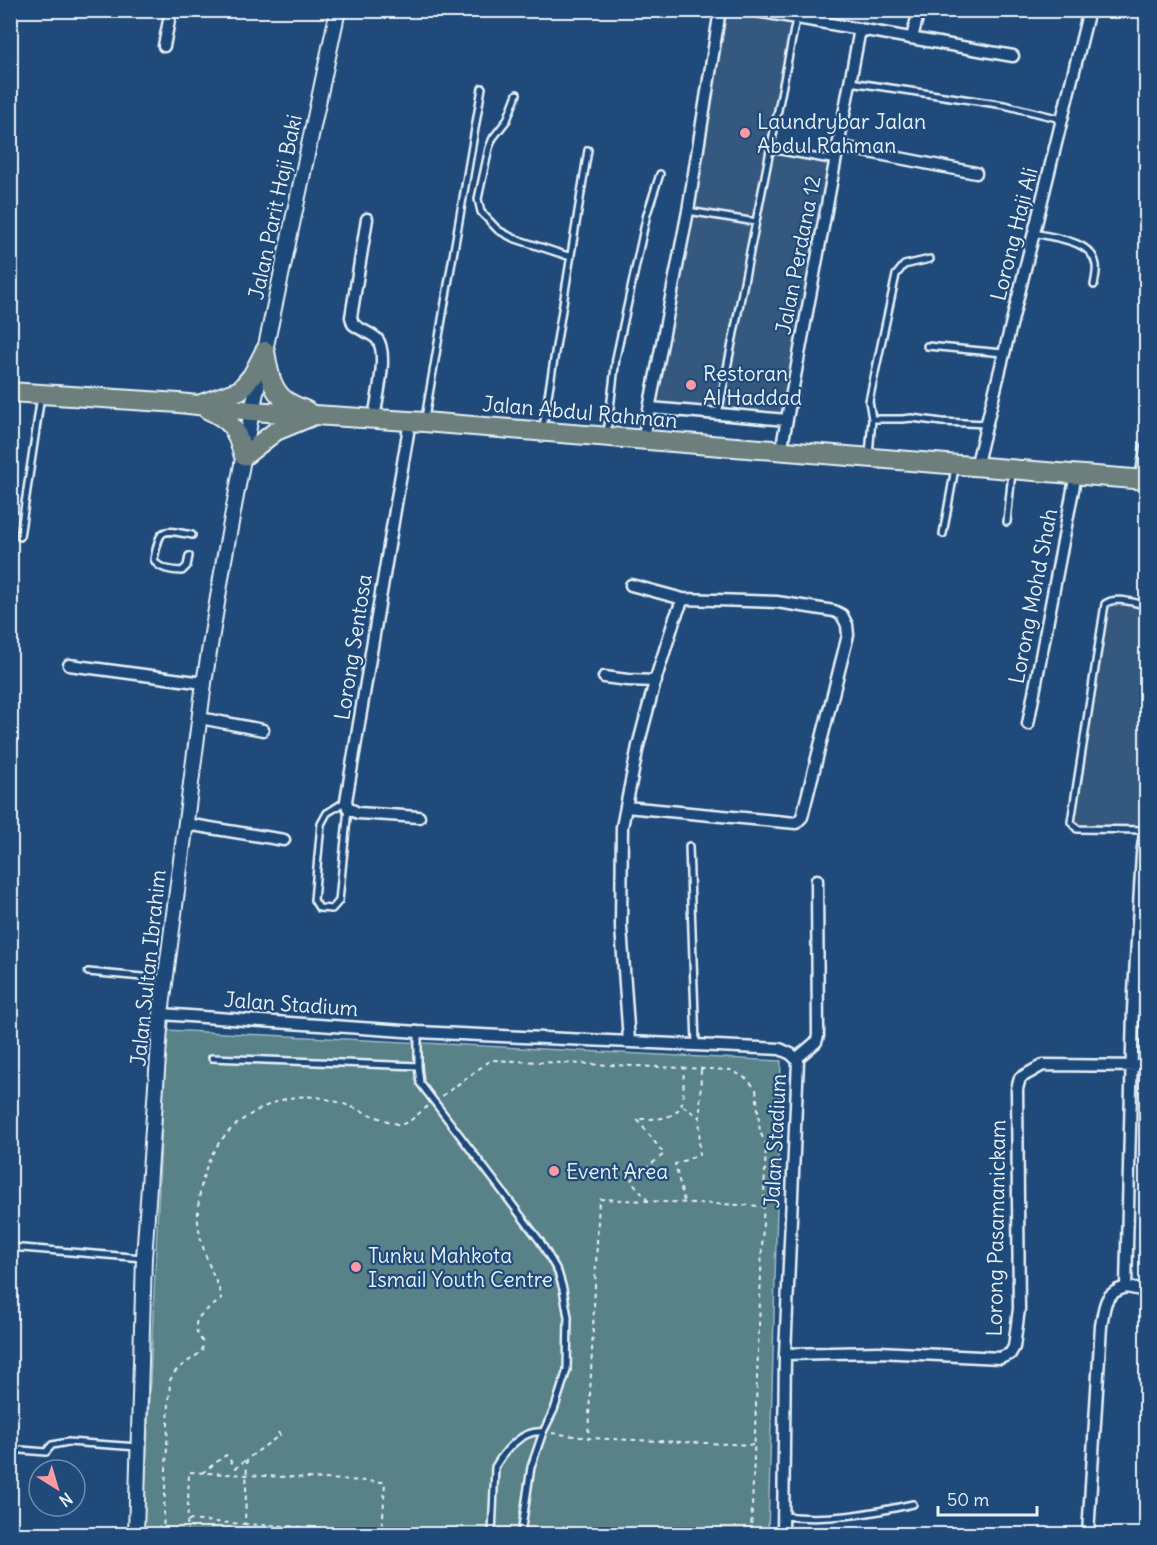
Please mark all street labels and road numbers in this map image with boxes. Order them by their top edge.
street label: Jalan Parit Haji Baki [242,112,308,302]
street label: Lorong Haji Ali [984,165,1044,303]
street label: Jalan Perdana 12 [769,173,827,337]
street label: Jalan Abdul Rahman [481,390,679,434]
street label: Lorong Mohd Shah [1003,506,1063,686]
street label: Lorong Sentosa [328,572,378,722]
street label: Jalan Sultan Ibrahim [124,868,172,1068]
street label: Jalan Stadium [223,986,359,1022]
street label: Jalan Stadium [758,1073,792,1209]
street label: Lorong Pasamanickam [981,1119,1011,1337]

